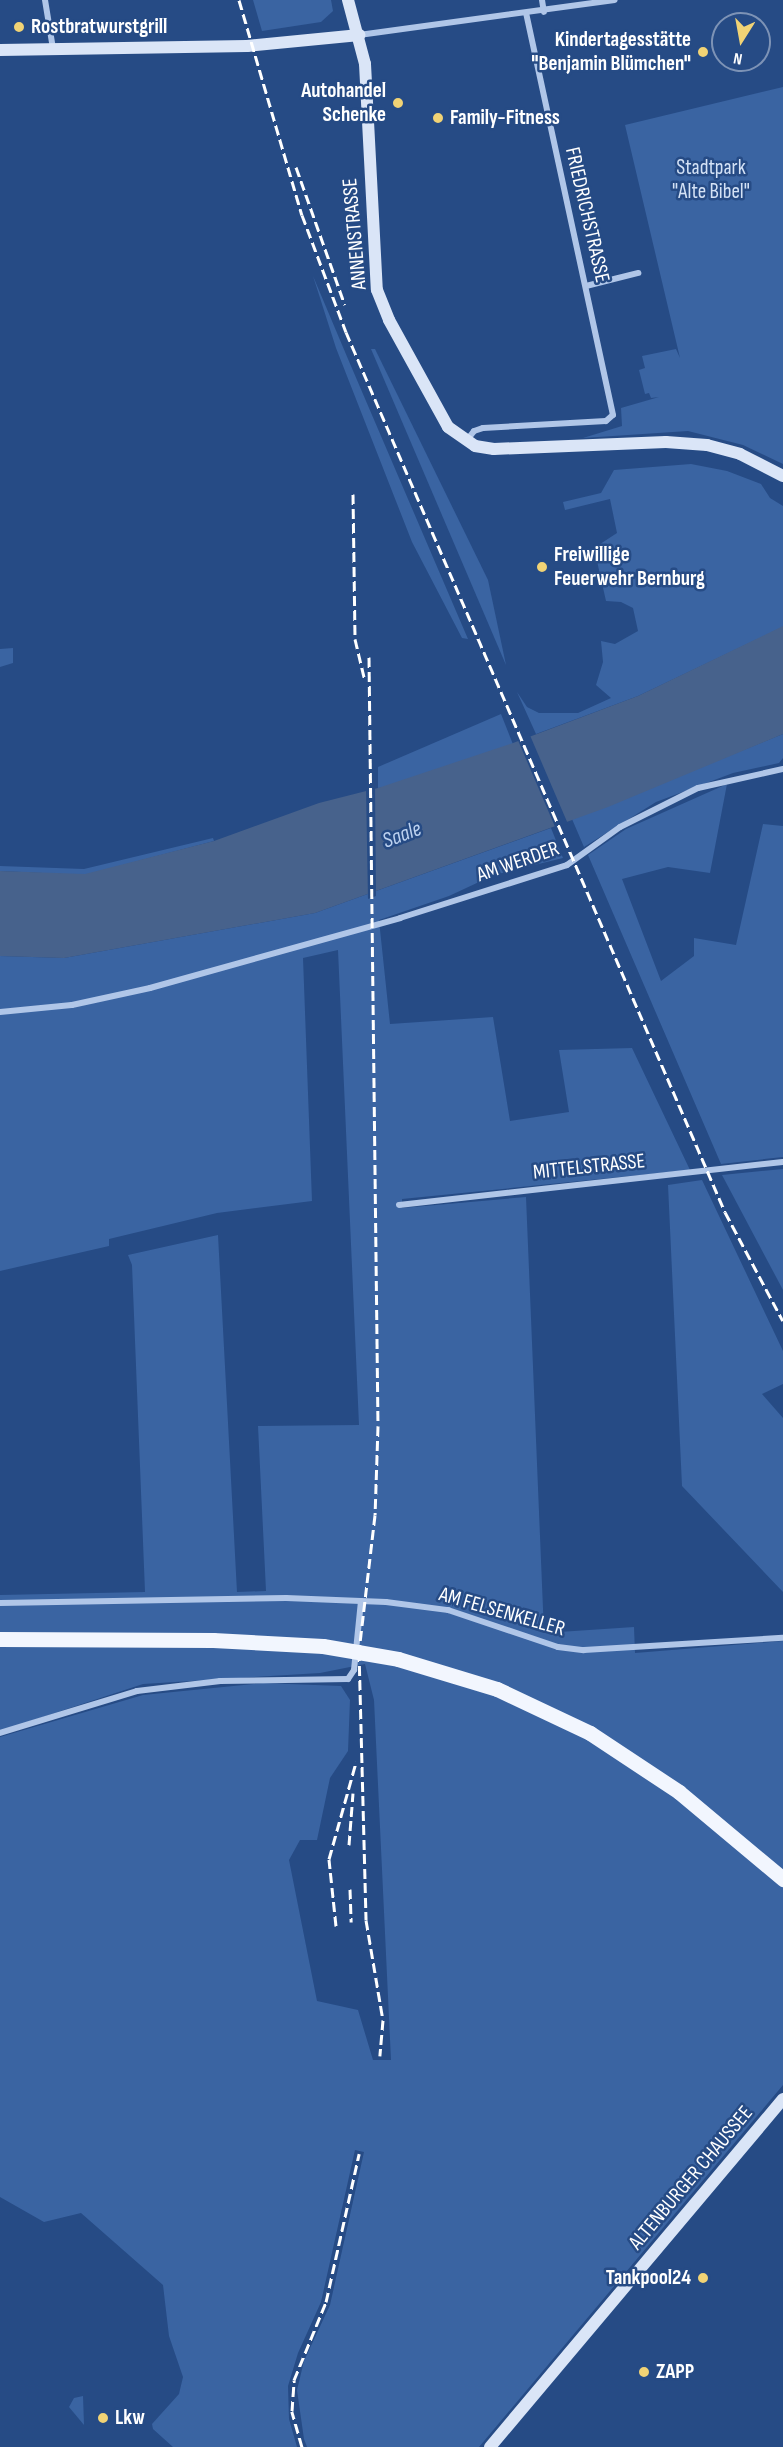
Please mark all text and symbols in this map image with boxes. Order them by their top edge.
north arrow [711,12,771,72]
place label: Rostbratwurstgrill [31,14,167,40]
marker: Rostbratwurstgrill [12,20,26,34]
place label: Kindertagesstätte "Benjamin Blümchen" [531,27,691,77]
marker: Kindertagesstätte "Benjamin Blümchen" [696,45,710,59]
text: N [732,48,744,68]
place label: Autohandel Schenke [301,78,386,128]
marker: Autohandel Schenke [391,96,405,110]
place label: Family-Fitness [450,105,560,131]
marker: Family-Fitness [431,111,445,125]
street label: FRIEDRICHSTRASSE [559,145,615,285]
park label: Stadtpark "Alte Bibel" [672,155,750,205]
street label: ANNENSTRASSE [338,177,372,291]
place label: Freiwillige Feuerwehr Bernburg [554,542,705,592]
marker: Freiwillige Feuerwehr Bernburg [535,560,549,574]
water label: Saale [379,816,425,854]
street label: AM WERDER [473,836,563,888]
street label: MITTELSTRASSE [532,1149,646,1185]
street label: AM FELSENKELLER [436,1582,568,1642]
street label: ALTENBURGER CHAUSSEE [624,2101,758,2255]
place label: Tankpool24 [606,2265,691,2291]
marker: Tankpool24 [696,2271,710,2285]
place label: ZAPP [656,2359,694,2385]
marker: ZAPP [637,2365,651,2379]
place label: Lkw [115,2405,145,2431]
marker: Lkw [96,2411,110,2425]

